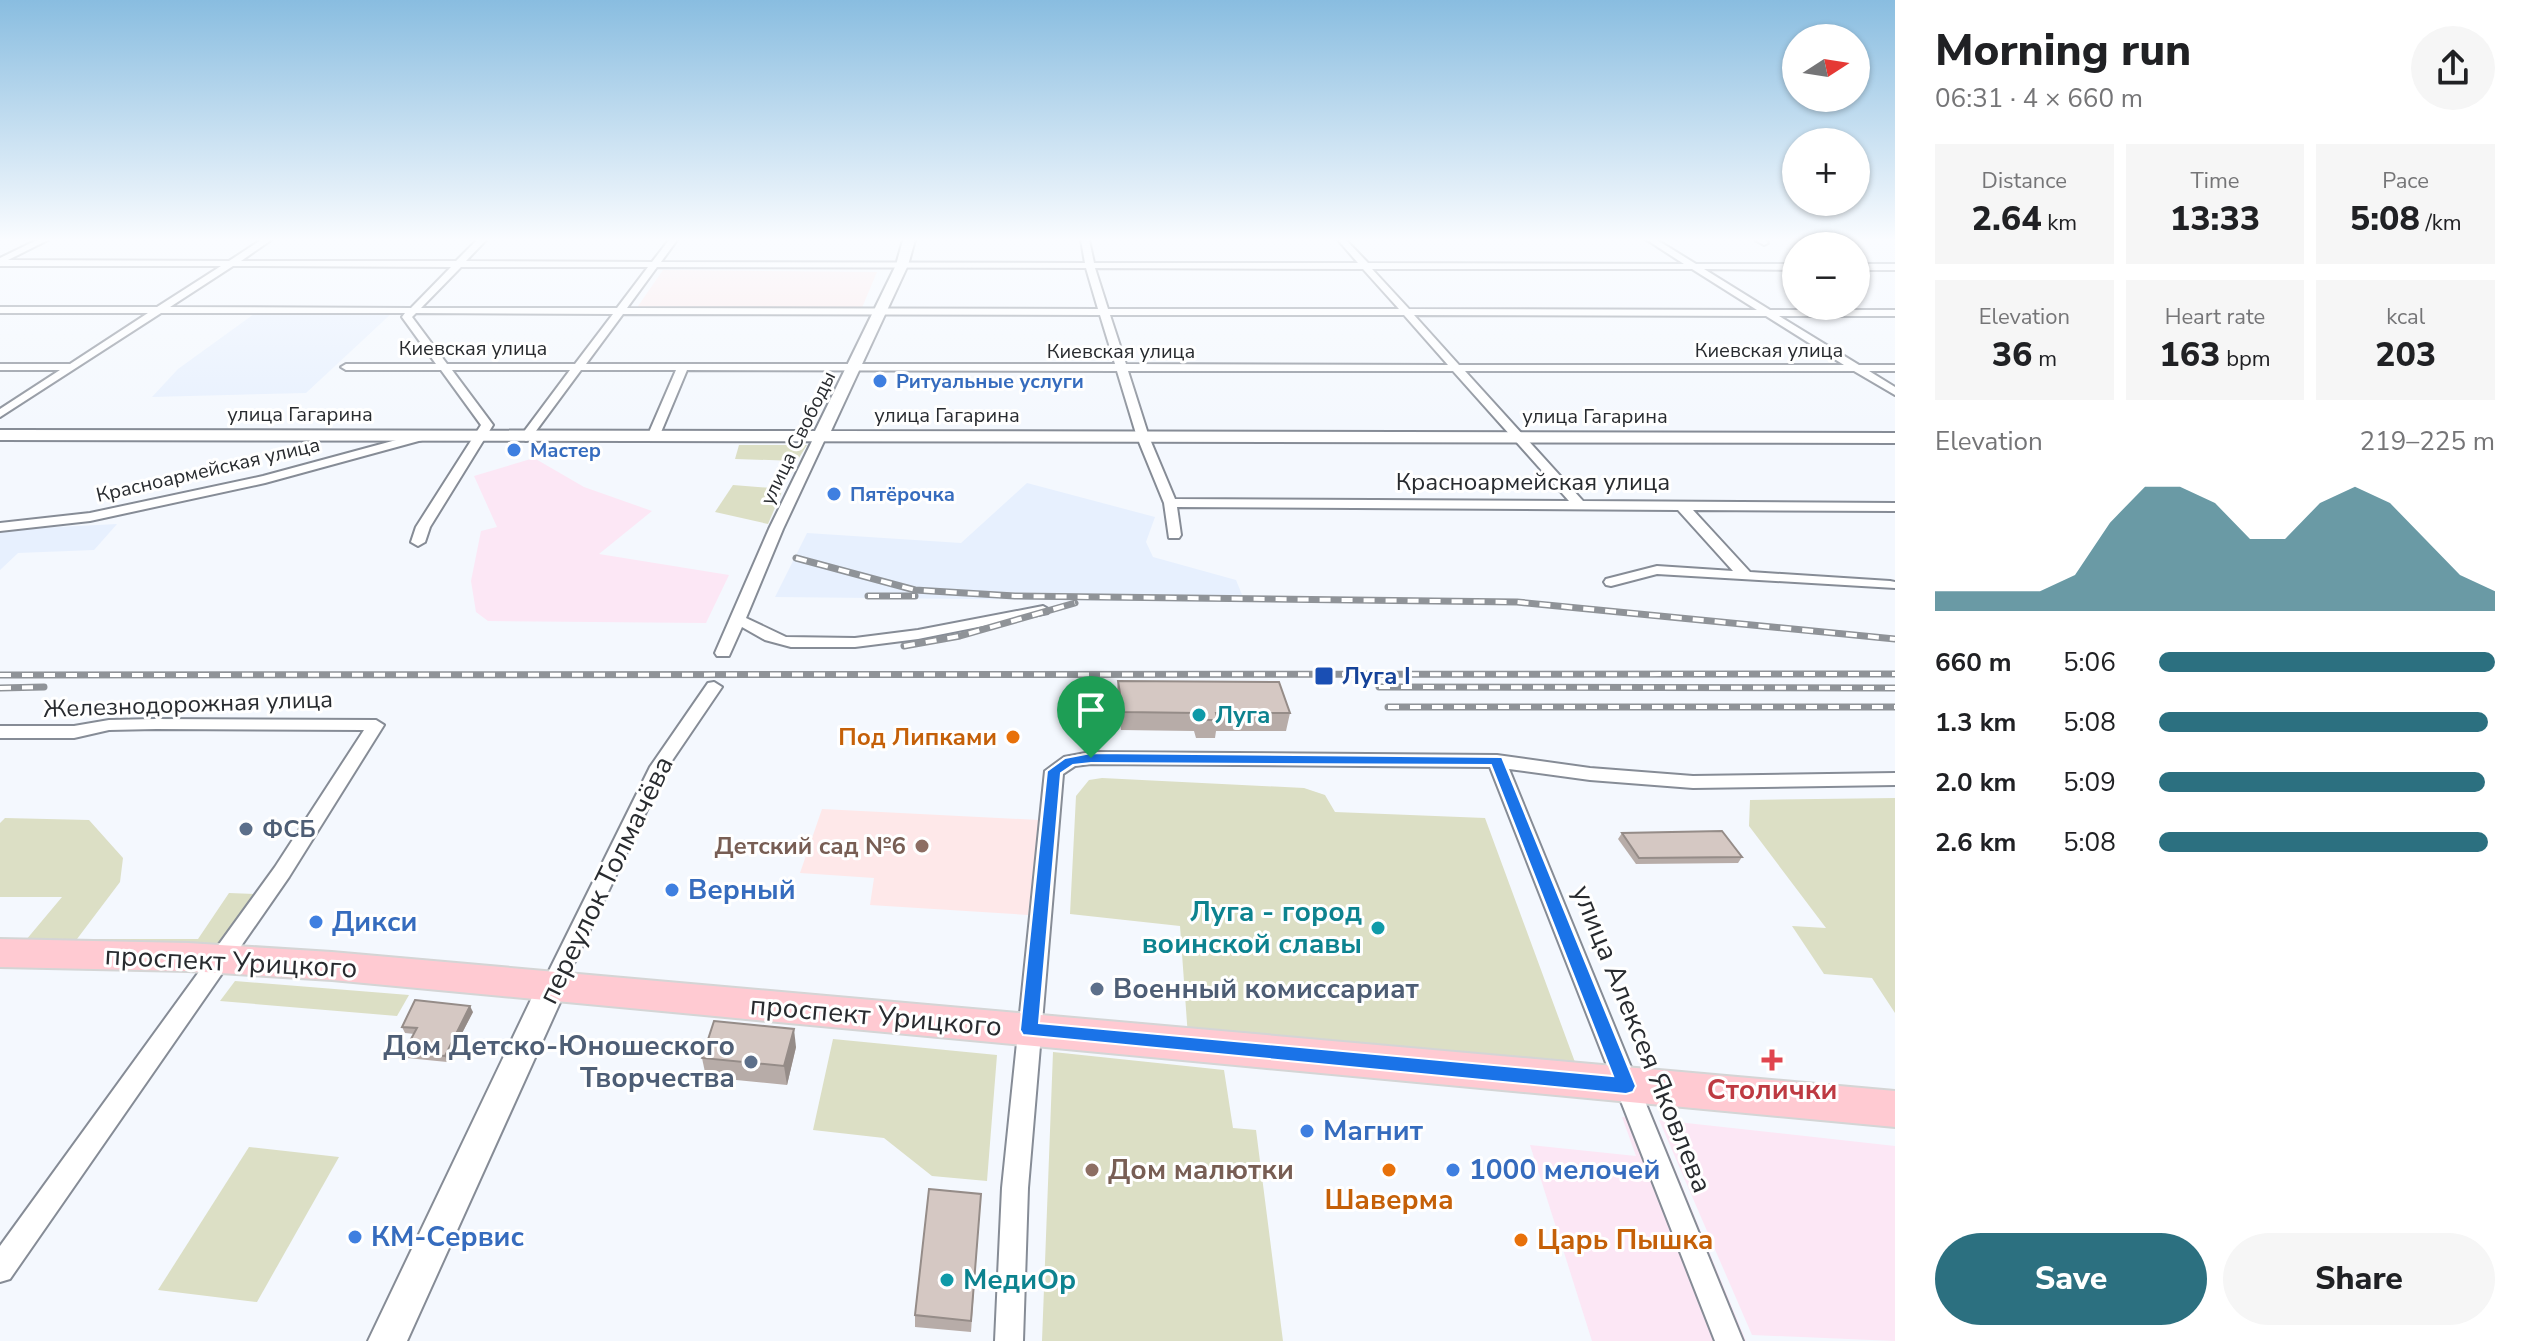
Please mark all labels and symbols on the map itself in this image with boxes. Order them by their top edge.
north arrow [1782,24,1870,112]
street label: Киевская улица [399,335,547,362]
street label: Киевская улица [1695,337,1843,364]
street label: Киевская улица [1047,338,1195,365]
street label: улица Свободы [754,367,842,509]
place label: Ритуальные услуги [896,368,1084,395]
marker: Ритуальные услуги [871,372,889,390]
street label: улица Гагарина [227,401,373,428]
street label: улица Гагарина [874,402,1020,429]
street label: улица Гагарина [1522,403,1668,430]
street label: Красноармейская улица [94,431,322,509]
place label: Мастер [530,437,601,464]
marker: Мастер [505,441,523,459]
street label: Красноармейская улица [1396,466,1670,498]
place label: Пятёрочка [850,481,955,508]
marker: Пятёрочка [825,485,843,503]
place label: Луга I [1342,660,1411,692]
marker: Луга I [1313,665,1335,687]
pin [1057,676,1125,758]
street label: Железнодорожная улица [43,683,333,725]
place label: Луга [1215,699,1270,731]
marker: Луга [1190,706,1208,724]
place label: Под Липками [838,721,997,753]
marker: Под Липками [1004,728,1022,746]
street label: переулок Толмачёва [529,750,683,1010]
place label: ФСБ [262,813,316,845]
marker: ФСБ [237,820,255,838]
place label: Детский сад №6 [714,830,906,862]
marker: Детский сад №6 [913,837,931,855]
place label: Верный [688,871,796,909]
street label: улица Алексея Яковлева [1563,879,1721,1199]
marker: Верный [663,881,681,899]
place label: Луга - город воинской славы [1142,893,1362,963]
place label: Дикси [332,903,417,941]
marker: Дикси [307,913,325,931]
marker: Луга - город воинской славы [1369,919,1387,937]
street label: проспект Урицкого [104,936,358,988]
place label: Военный комиссариат [1113,970,1420,1008]
marker: Военный комиссариат [1088,980,1106,998]
street label: проспект Урицкого [748,986,1004,1046]
place label: Дом Детско-Юношеского Творчества [383,1027,735,1097]
marker: Столички [1763,1051,1781,1069]
marker: Дом Детско-Юношеского Творчества [742,1053,760,1071]
place label: Столички [1707,1071,1837,1109]
place label: Магнит [1323,1112,1424,1150]
marker: Магнит [1298,1122,1316,1140]
place label: Дом малютки [1108,1151,1294,1189]
place label: 1000 мелочей [1469,1151,1660,1189]
marker: Дом малютки [1083,1161,1101,1179]
marker: Шаверма [1380,1161,1398,1179]
marker: 1000 мелочей [1444,1161,1462,1179]
place label: Шаверма [1324,1181,1454,1219]
place label: КМ-Сервис [371,1218,525,1256]
place label: Царь Пышка [1537,1221,1714,1259]
marker: КМ-Сервис [346,1228,364,1246]
marker: Царь Пышка [1512,1231,1530,1249]
place label: МедиОр [963,1261,1076,1299]
marker: МедиОр [938,1271,956,1289]

